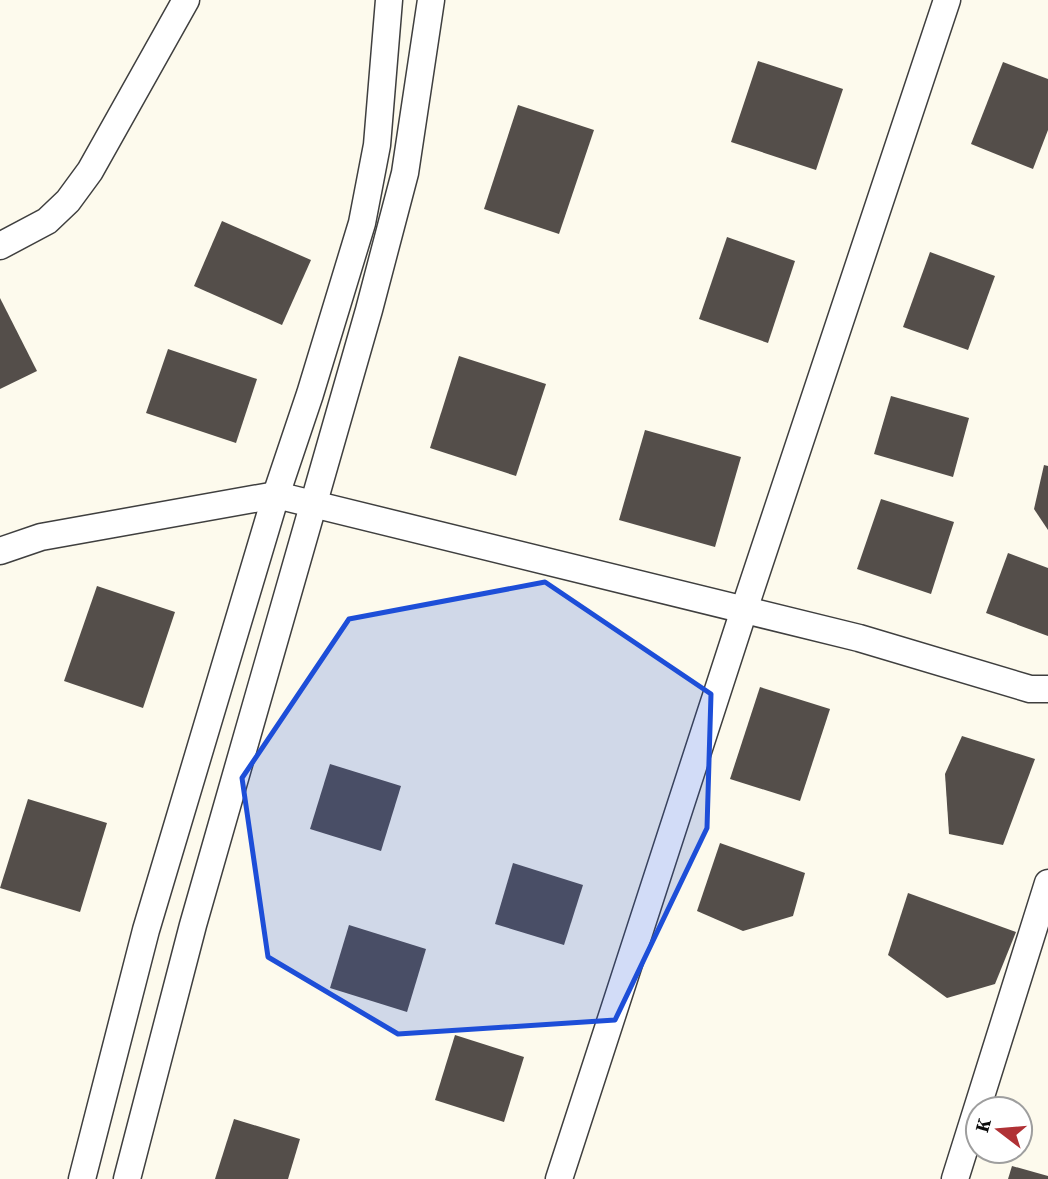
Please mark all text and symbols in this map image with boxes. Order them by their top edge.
north arrow [964,1095,1034,1165]
text: K [968,1115,997,1135]

